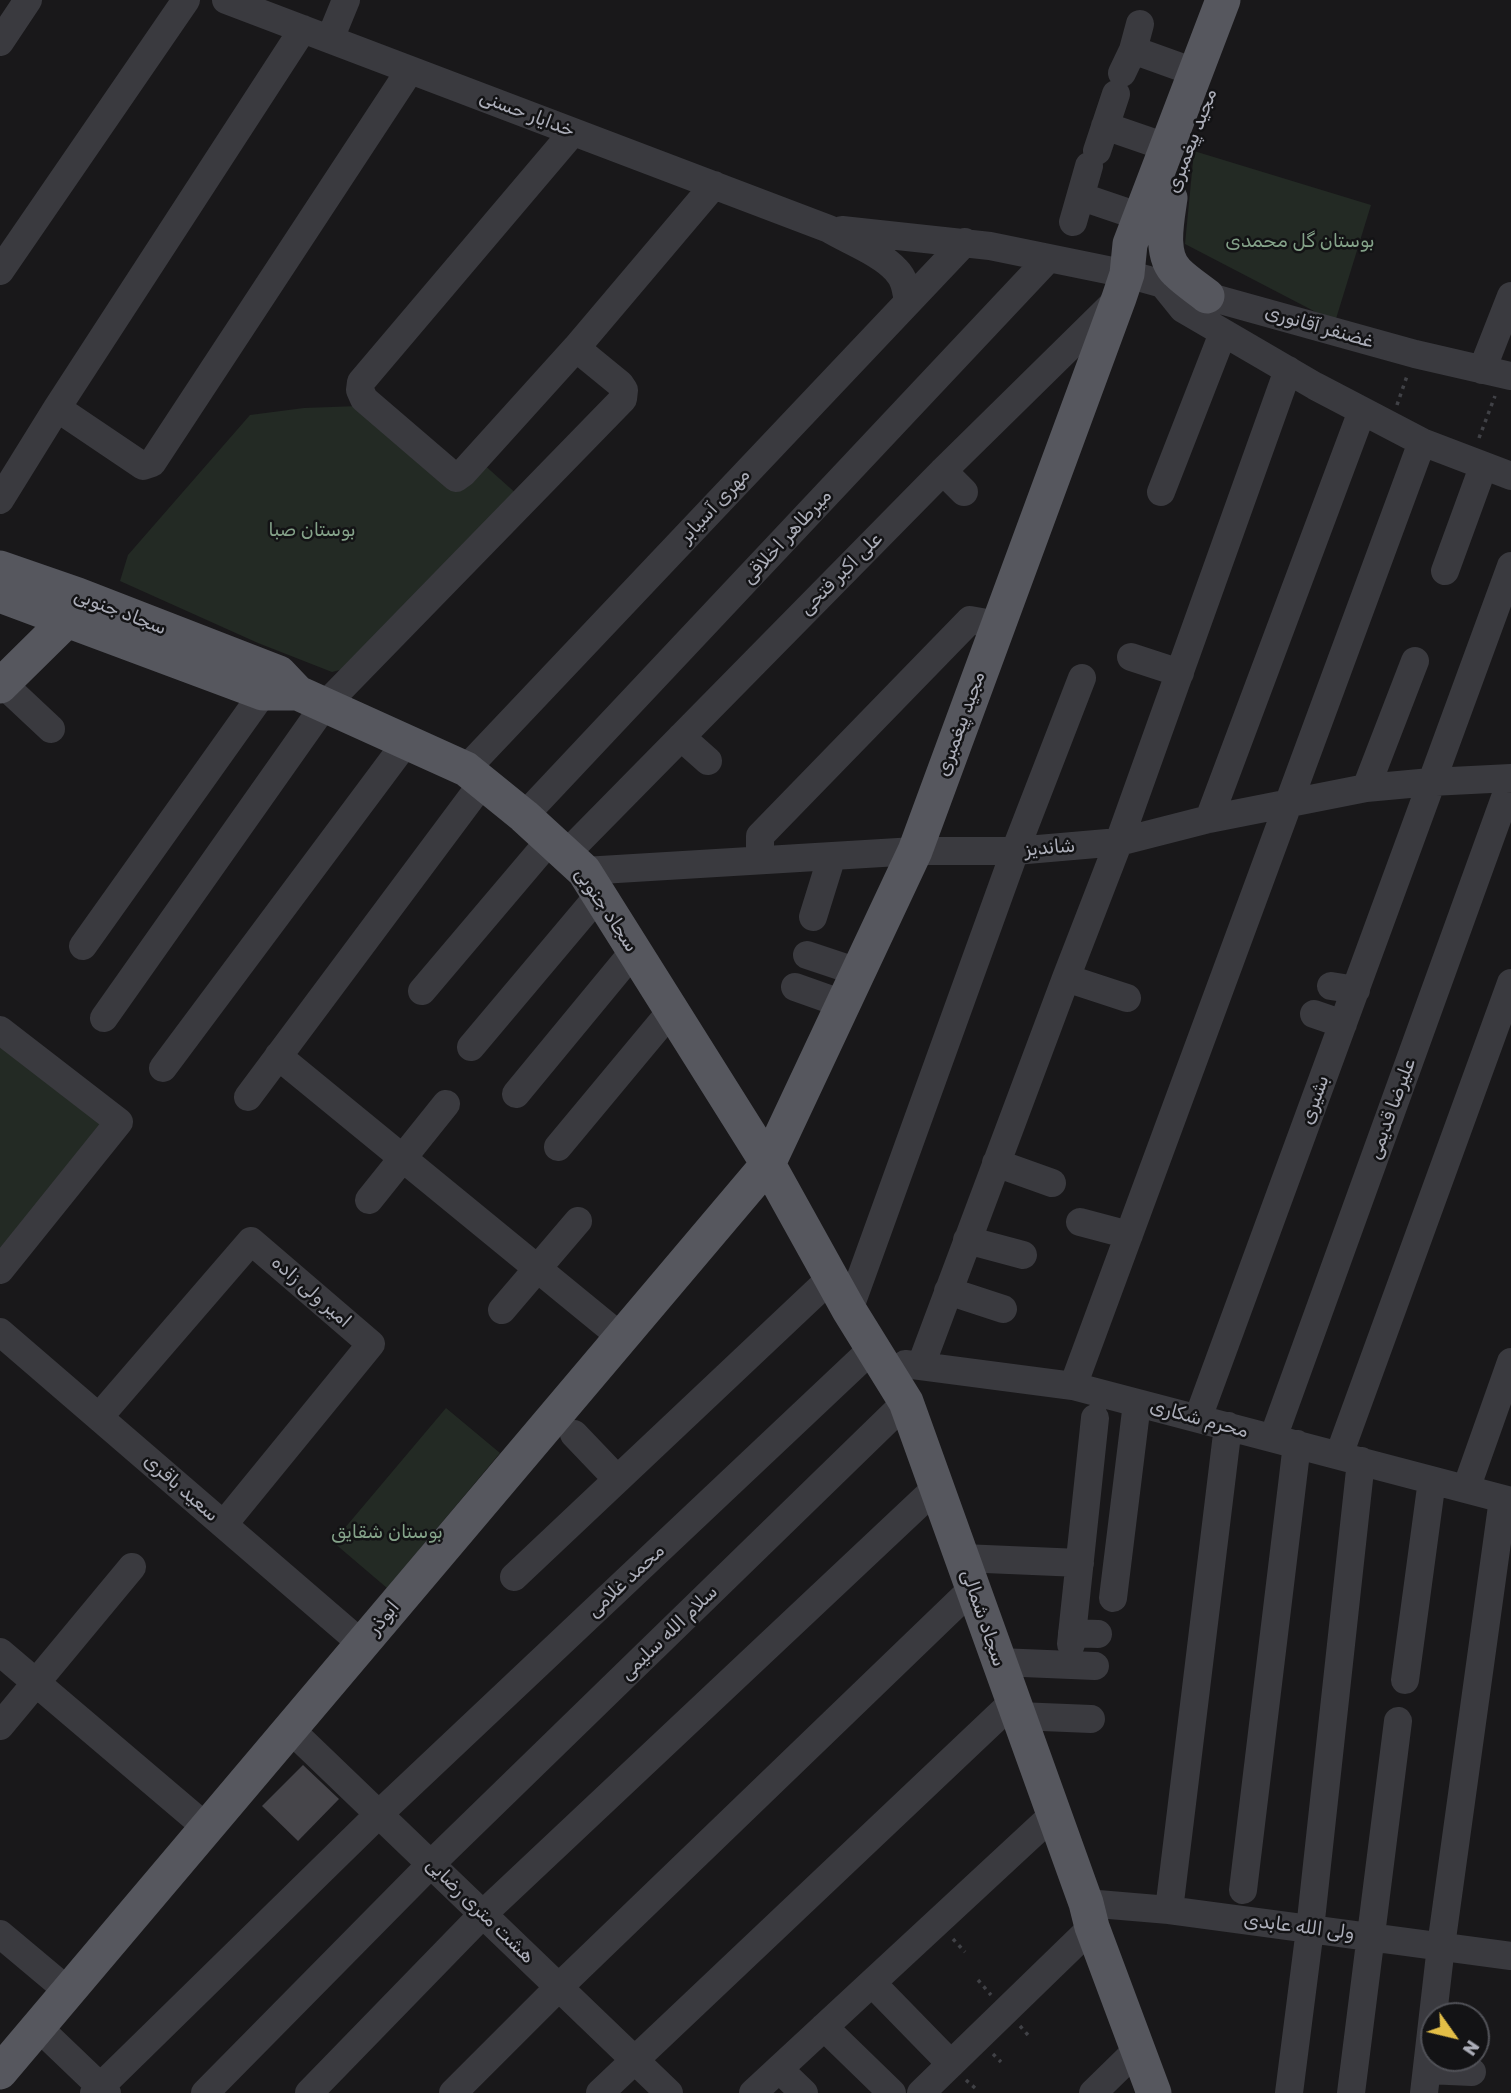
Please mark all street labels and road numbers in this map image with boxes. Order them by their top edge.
street label: خدایار حسنی [476,85,578,143]
street label: مجید پیغمبری [1162,86,1222,196]
street label: غضنفر آقانوری [1262,301,1376,353]
street label: مهری آسیابر [675,464,755,548]
street label: میرطاهر اخلاقی [737,485,837,589]
street label: علی اکبر فتحی [795,528,887,620]
street label: سجاد جنوبی [71,584,169,640]
street label: مجید پیغمبری [932,669,990,779]
street label: شاندیز [1024,834,1076,862]
street label: سجاد جنوبی [569,863,643,957]
street label: علیرضا قدیمی [1363,1055,1421,1163]
street label: بشیری [1296,1072,1334,1128]
street label: امیر ولی زاده [266,1251,356,1333]
street label: محرم شکاری [1147,1395,1251,1443]
street label: سعید باقری [139,1449,223,1527]
street label: محمد غلامی [583,1539,669,1623]
street label: سجاد شمالی [956,1566,1010,1670]
street label: سلام الله سلیمی [615,1581,723,1685]
street label: ابوذر [363,1597,405,1639]
street label: هشت متری رضایی [421,1853,539,1969]
street label: ولی الله عابدی [1242,1909,1356,1945]

